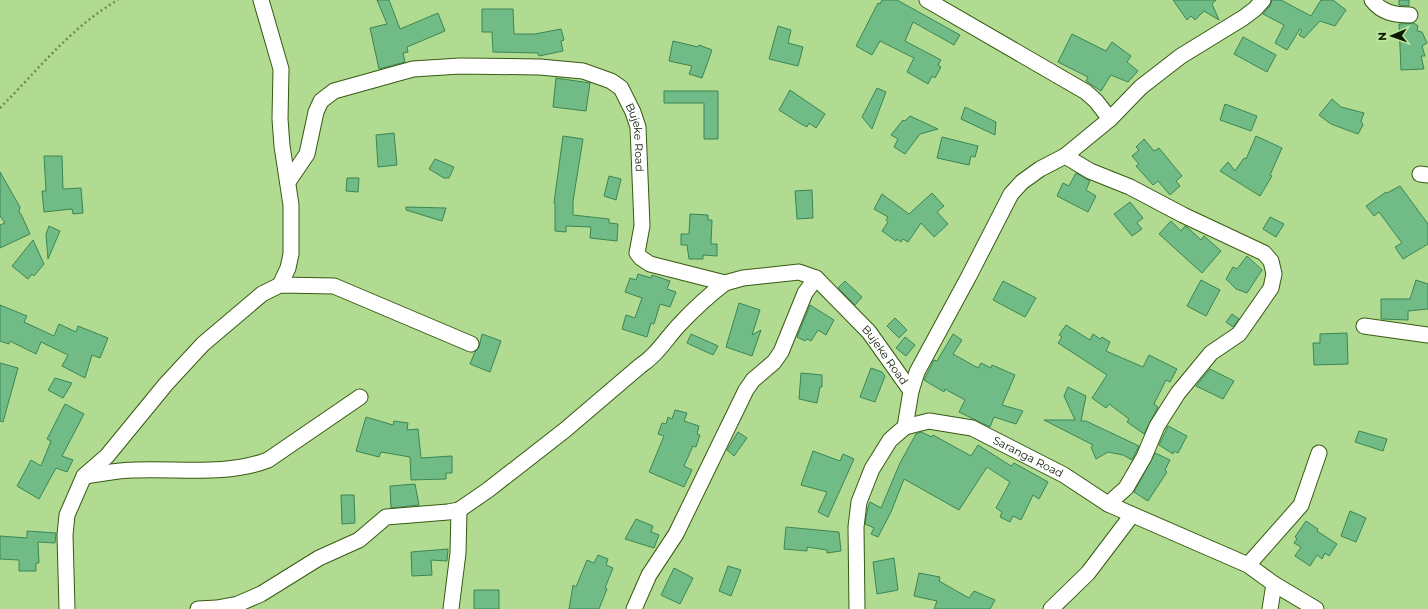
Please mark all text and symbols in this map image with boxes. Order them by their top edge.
north arrow [1372,16,1412,56]
text: N [1375,32,1389,41]
street label: Bujeke Road [623,100,647,172]
street label: Bujeke Road [859,322,911,387]
street label: Saranga Road [991,433,1066,480]

